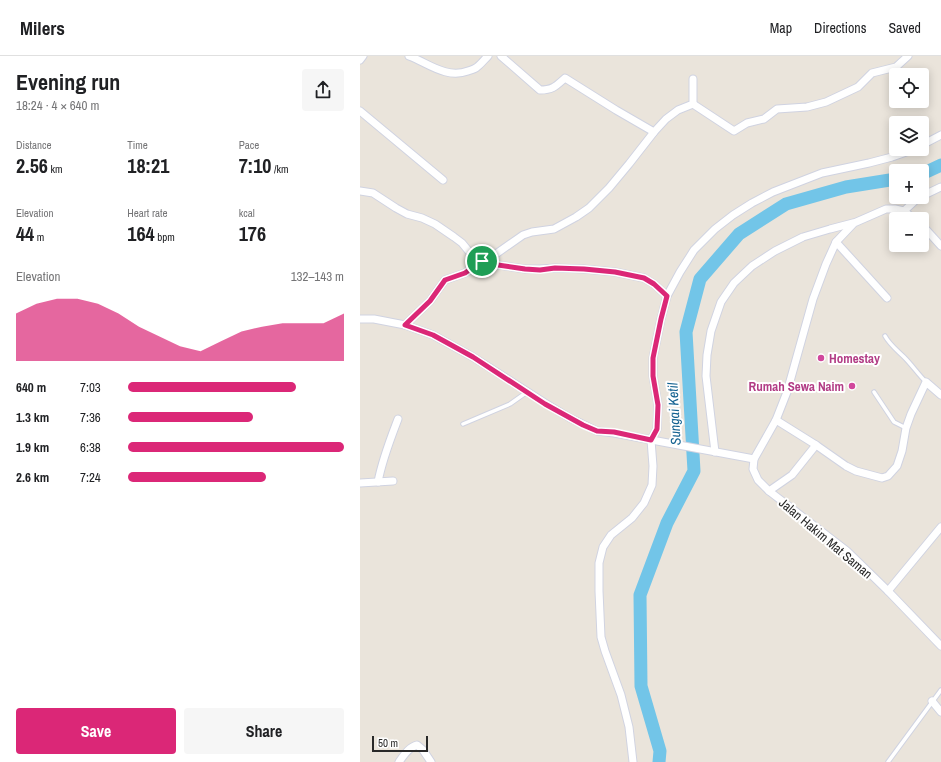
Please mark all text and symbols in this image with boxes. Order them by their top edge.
text: Milers [20,15,65,41]
text: Map [770,19,792,37]
text: Directions [814,19,866,37]
text: Saved [888,19,921,37]
text: Evening run [16,67,120,97]
map controls [889,68,929,252]
button: locate [889,68,929,108]
button: share [302,69,344,111]
text: 18:24 · 4 × 640 m [16,97,99,114]
button: layers [889,116,929,156]
text: Distance [16,138,52,152]
text: Time [127,138,148,152]
text: Pace [239,138,259,152]
text: 2.56 [16,152,48,179]
text: 18:21 [127,152,169,179]
text: 7:10 [239,152,271,179]
text: km [48,162,62,176]
text: /km [271,162,289,176]
button: + [889,164,929,204]
text: Elevation [16,206,54,220]
text: Heart rate [127,206,167,220]
text: kcal [239,206,255,220]
button: − [889,212,929,252]
text: 44 [16,220,34,247]
text: 164 [127,220,155,247]
text: 176 [239,220,266,247]
text: m [34,230,44,244]
text: bpm [155,230,175,244]
pin [465,244,499,278]
icon: arrive [471,250,493,272]
text: Elevation [16,268,60,285]
text: 132–143 m [291,268,344,285]
place label: Homestay [829,350,880,367]
marker: Homestay [816,353,826,363]
place label: Rumah Sewa Naim [749,378,844,395]
text: 640 m [16,379,46,396]
text: 7:03 [80,379,101,396]
marker: Rumah Sewa Naim [847,381,857,391]
water label: Sungai Ketil [663,382,685,446]
text: 1.3 km [16,409,49,426]
text: 7:36 [80,409,101,426]
text: 1.9 km [16,439,49,456]
text: 6:38 [80,439,101,456]
text: 2.6 km [16,469,49,486]
text: 7:24 [80,469,101,486]
street label: Jalan Hakim Mat Saman [776,494,876,582]
button: Save [16,708,176,754]
button: Share [184,708,344,754]
scale bar [372,734,428,753]
text: 50 m [378,736,398,750]

